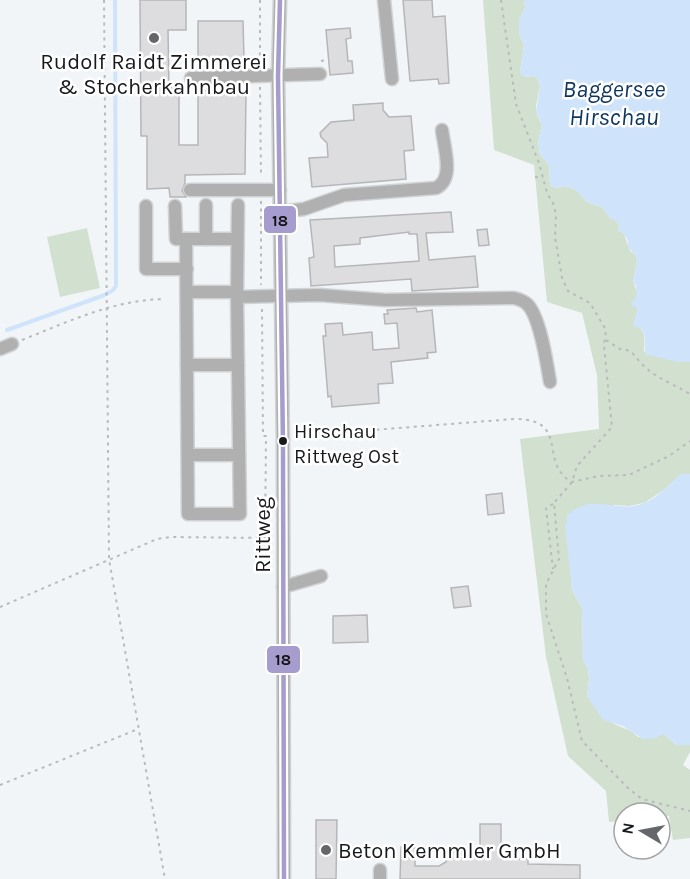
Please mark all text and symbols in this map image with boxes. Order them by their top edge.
marker: Rudolf Raidt Zimmerei & Stocherkahnbau [147,31,161,45]
place label: Rudolf Raidt Zimmerei & Stocherkahnbau [40,49,268,100]
water label: Baggersee Hirschau [563,75,665,131]
line badge: 18 [263,205,297,234]
text: 18 [272,211,288,230]
place label: Hirschau Rittweg Ost [294,420,399,468]
marker: Hirschau Rittweg Ost [277,435,289,447]
street label: Rittweg [250,496,276,573]
line badge: 18 [266,645,301,674]
text: 18 [275,650,291,669]
north arrow [612,801,672,861]
text: N [617,821,638,836]
place label: Beton Kemmler GmbH [338,838,561,864]
marker: Beton Kemmler GmbH [319,843,333,857]

